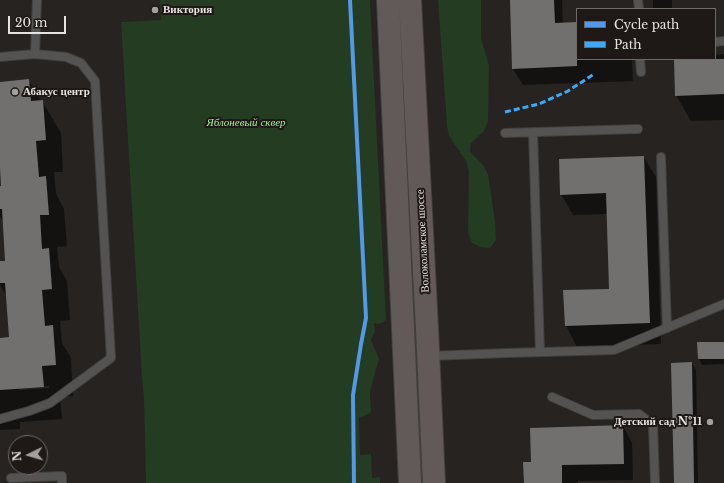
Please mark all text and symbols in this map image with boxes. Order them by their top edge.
place label: Виктория [163,3,212,17]
marker: Виктория [150,5,160,15]
scale bar [10,8,68,34]
legend [576,8,716,60]
text: 20 m [15,15,47,30]
text: Cycle path [614,17,679,32]
text: Path [614,37,642,52]
place label: Абакус центр [23,85,90,99]
marker: Абакус центр [10,87,20,97]
park label: Яблоневый сквер [206,116,286,130]
street label: Волоколамское шоссе [414,189,432,293]
place label: Детский сад №11 [614,415,702,429]
marker: Детский сад №11 [705,417,715,427]
north arrow [8,435,48,475]
text: N [10,450,24,462]

